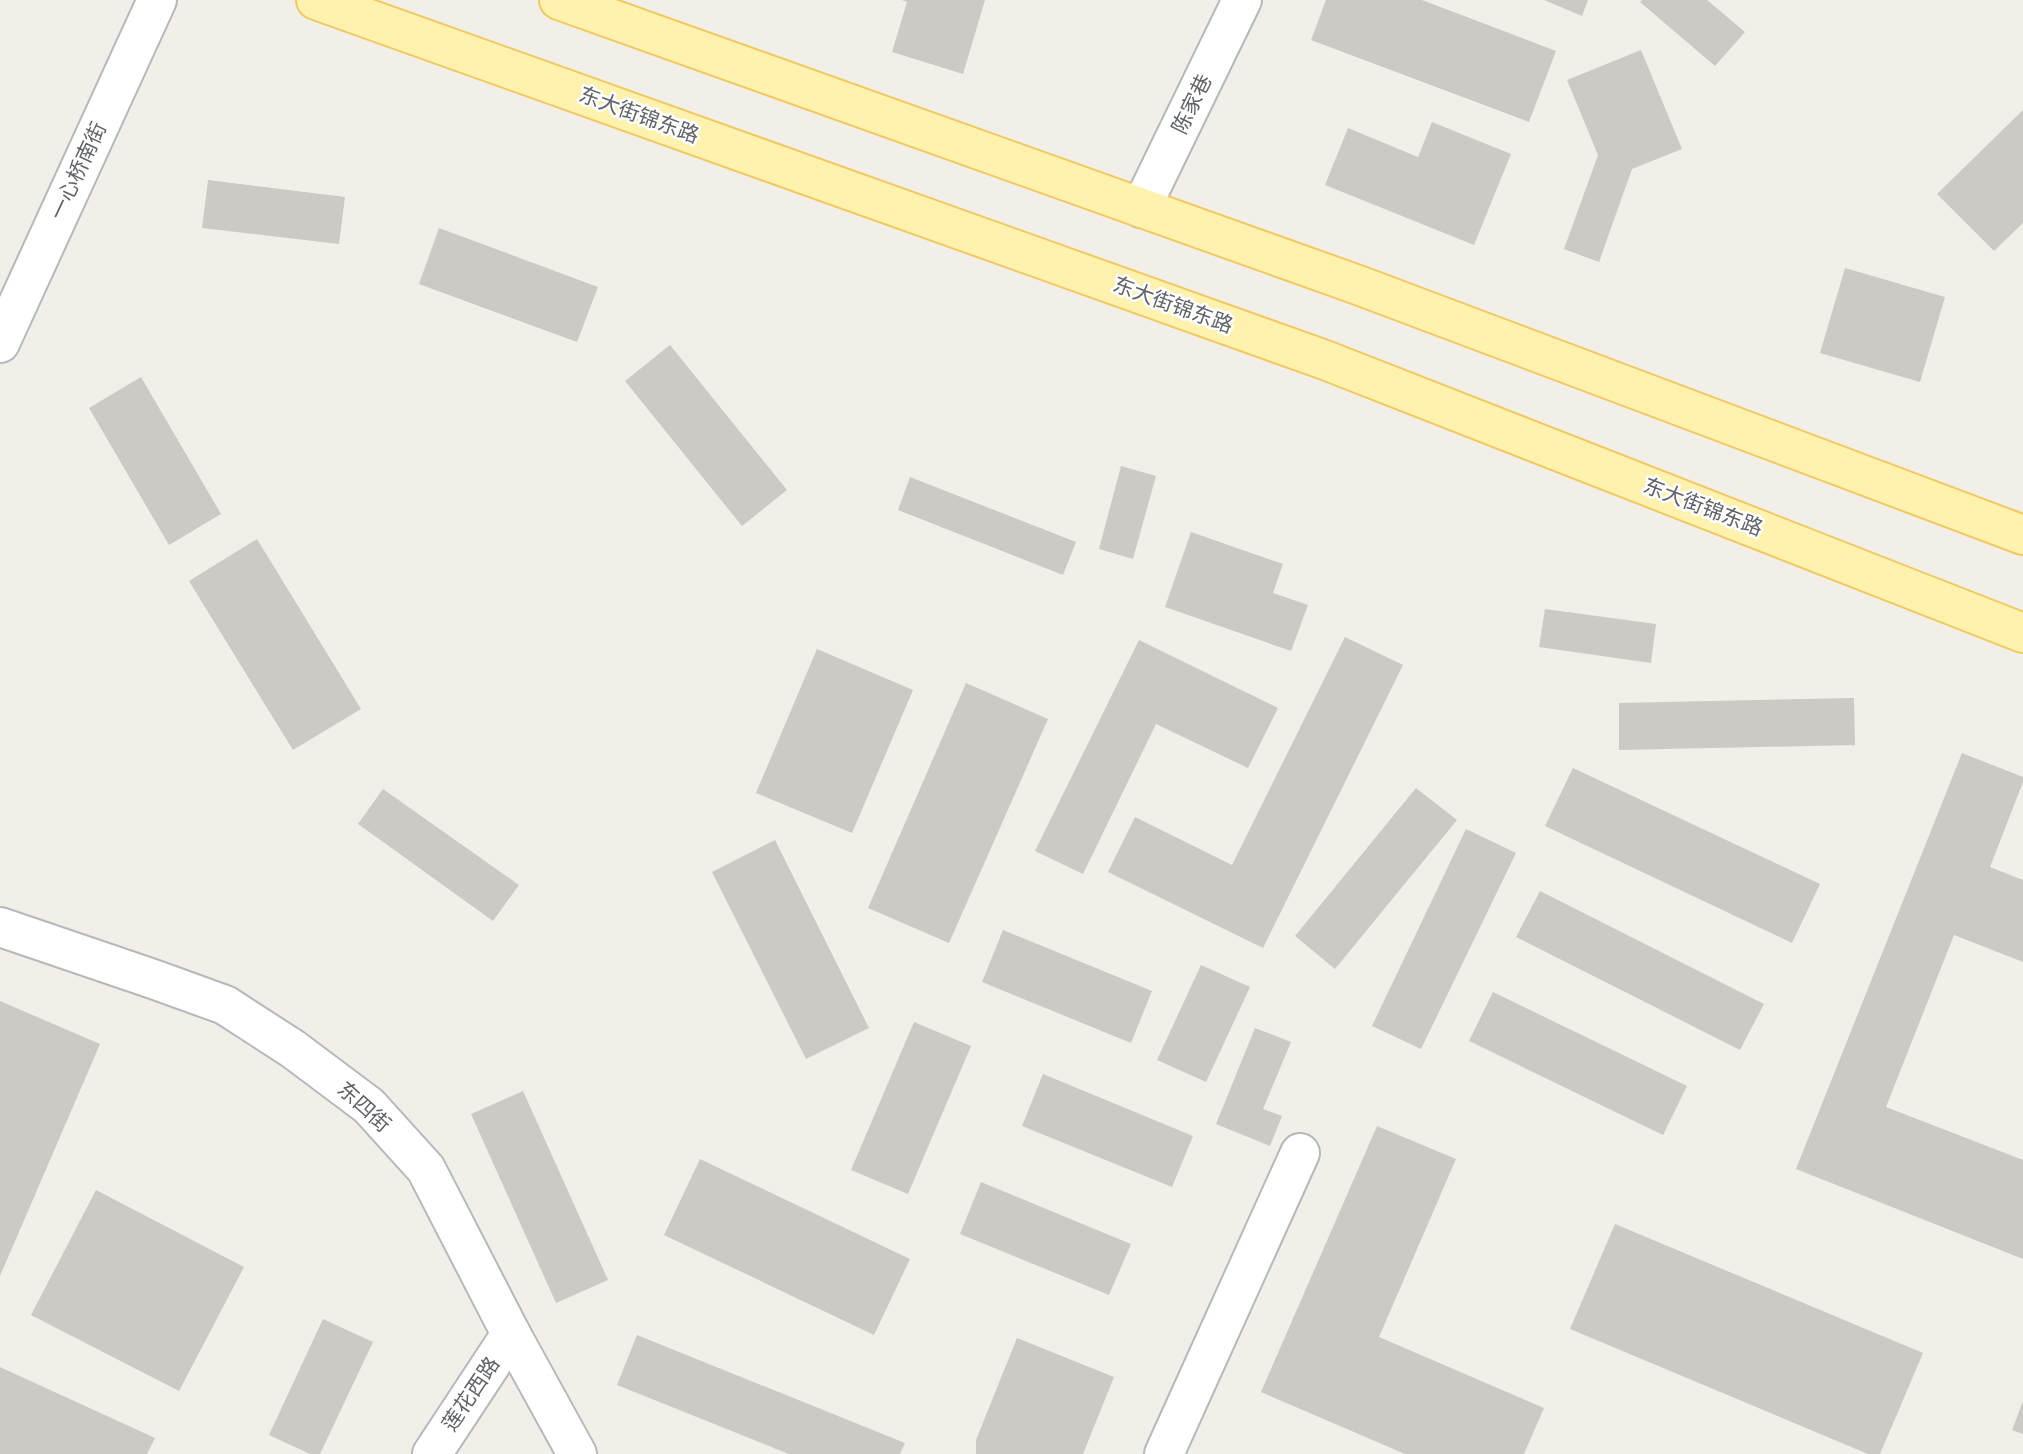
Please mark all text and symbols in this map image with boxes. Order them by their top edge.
street label: 陈家巷 [1167,70,1217,138]
street label: 东大街锦东路 [576,81,703,148]
street label: 一心桥南街 [44,118,111,224]
street label: 东大街锦东路 [1110,271,1237,338]
street label: 东大街锦东路 [1640,472,1766,541]
street label: 东四街 [333,1076,396,1137]
street label: 莲花西路 [437,1352,504,1436]

